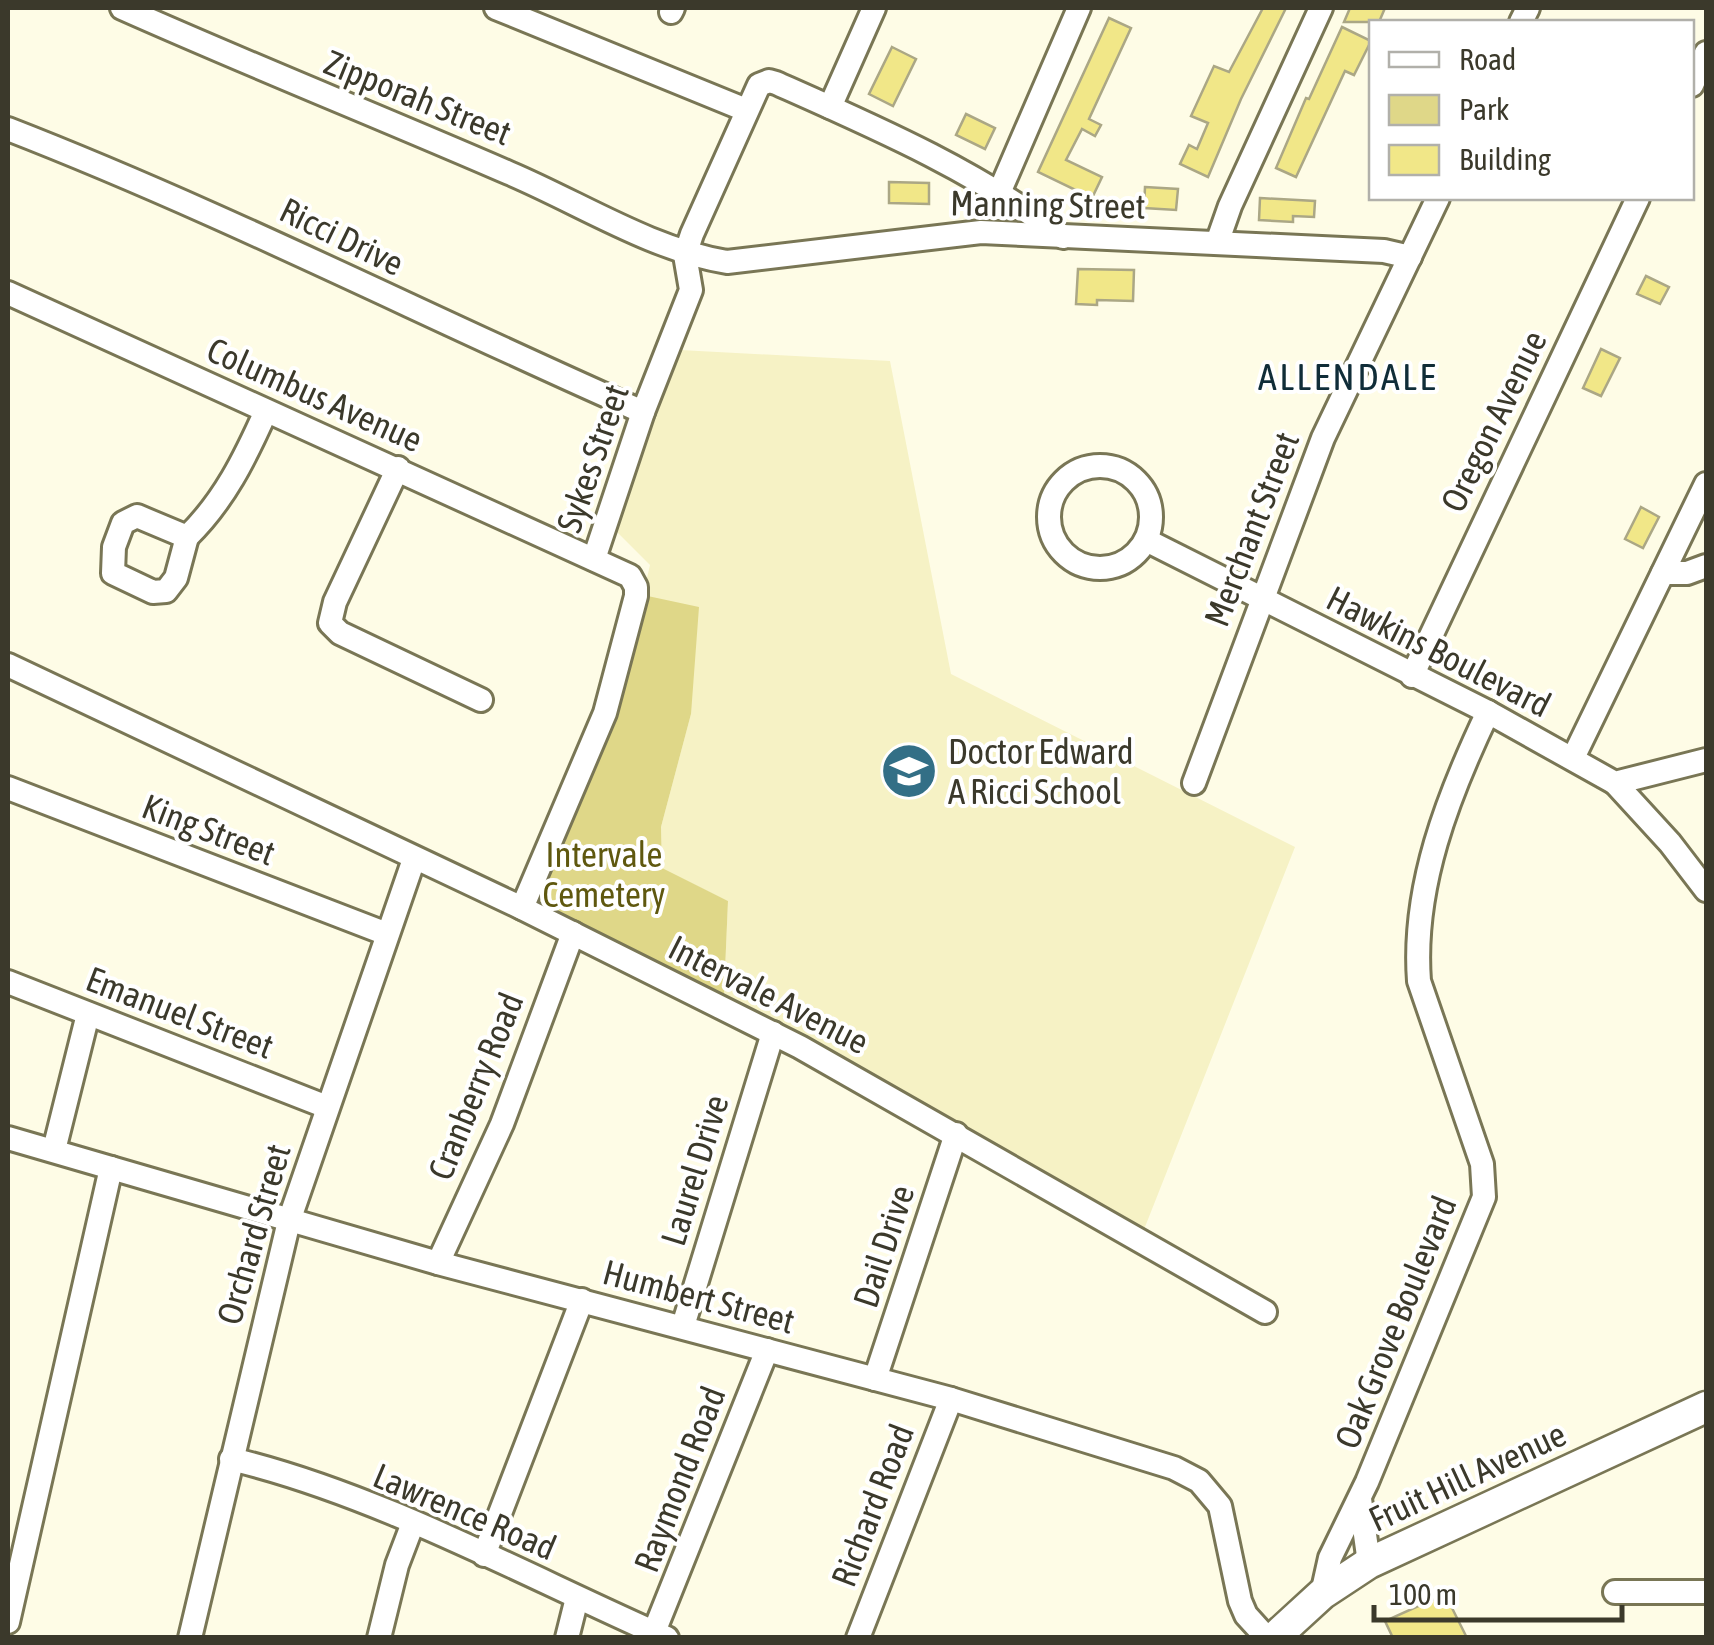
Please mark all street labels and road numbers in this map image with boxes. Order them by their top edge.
street label: Zipporah Street [319,41,517,153]
street label: Manning Street [950,182,1146,226]
street label: Ricci Drive [274,189,410,283]
street label: Oregon Avenue [1432,324,1554,518]
street label: Columbus Avenue [201,329,429,459]
street label: Sykes Street [548,379,636,537]
street label: Merchant Street [1196,426,1306,632]
street label: Hawkins Boulevard [1320,577,1558,725]
street label: King Street [137,785,281,873]
street label: Intervale Avenue [662,927,876,1061]
street label: Emanuel Street [81,958,279,1066]
street label: Cranberry Road [419,987,531,1185]
street label: Laurel Drive [652,1090,736,1250]
street label: Orchard Street [208,1139,298,1329]
street label: Dail Drive [845,1180,921,1312]
street label: Oak Grove Boulevard [1326,1190,1464,1454]
street label: Humbert Street [599,1251,799,1341]
street label: Raymond Road [625,1381,733,1577]
street label: Fruit Hill Avenue [1362,1413,1572,1539]
street label: Richard Road [823,1418,921,1592]
street label: Lawrence Road [368,1455,562,1567]

